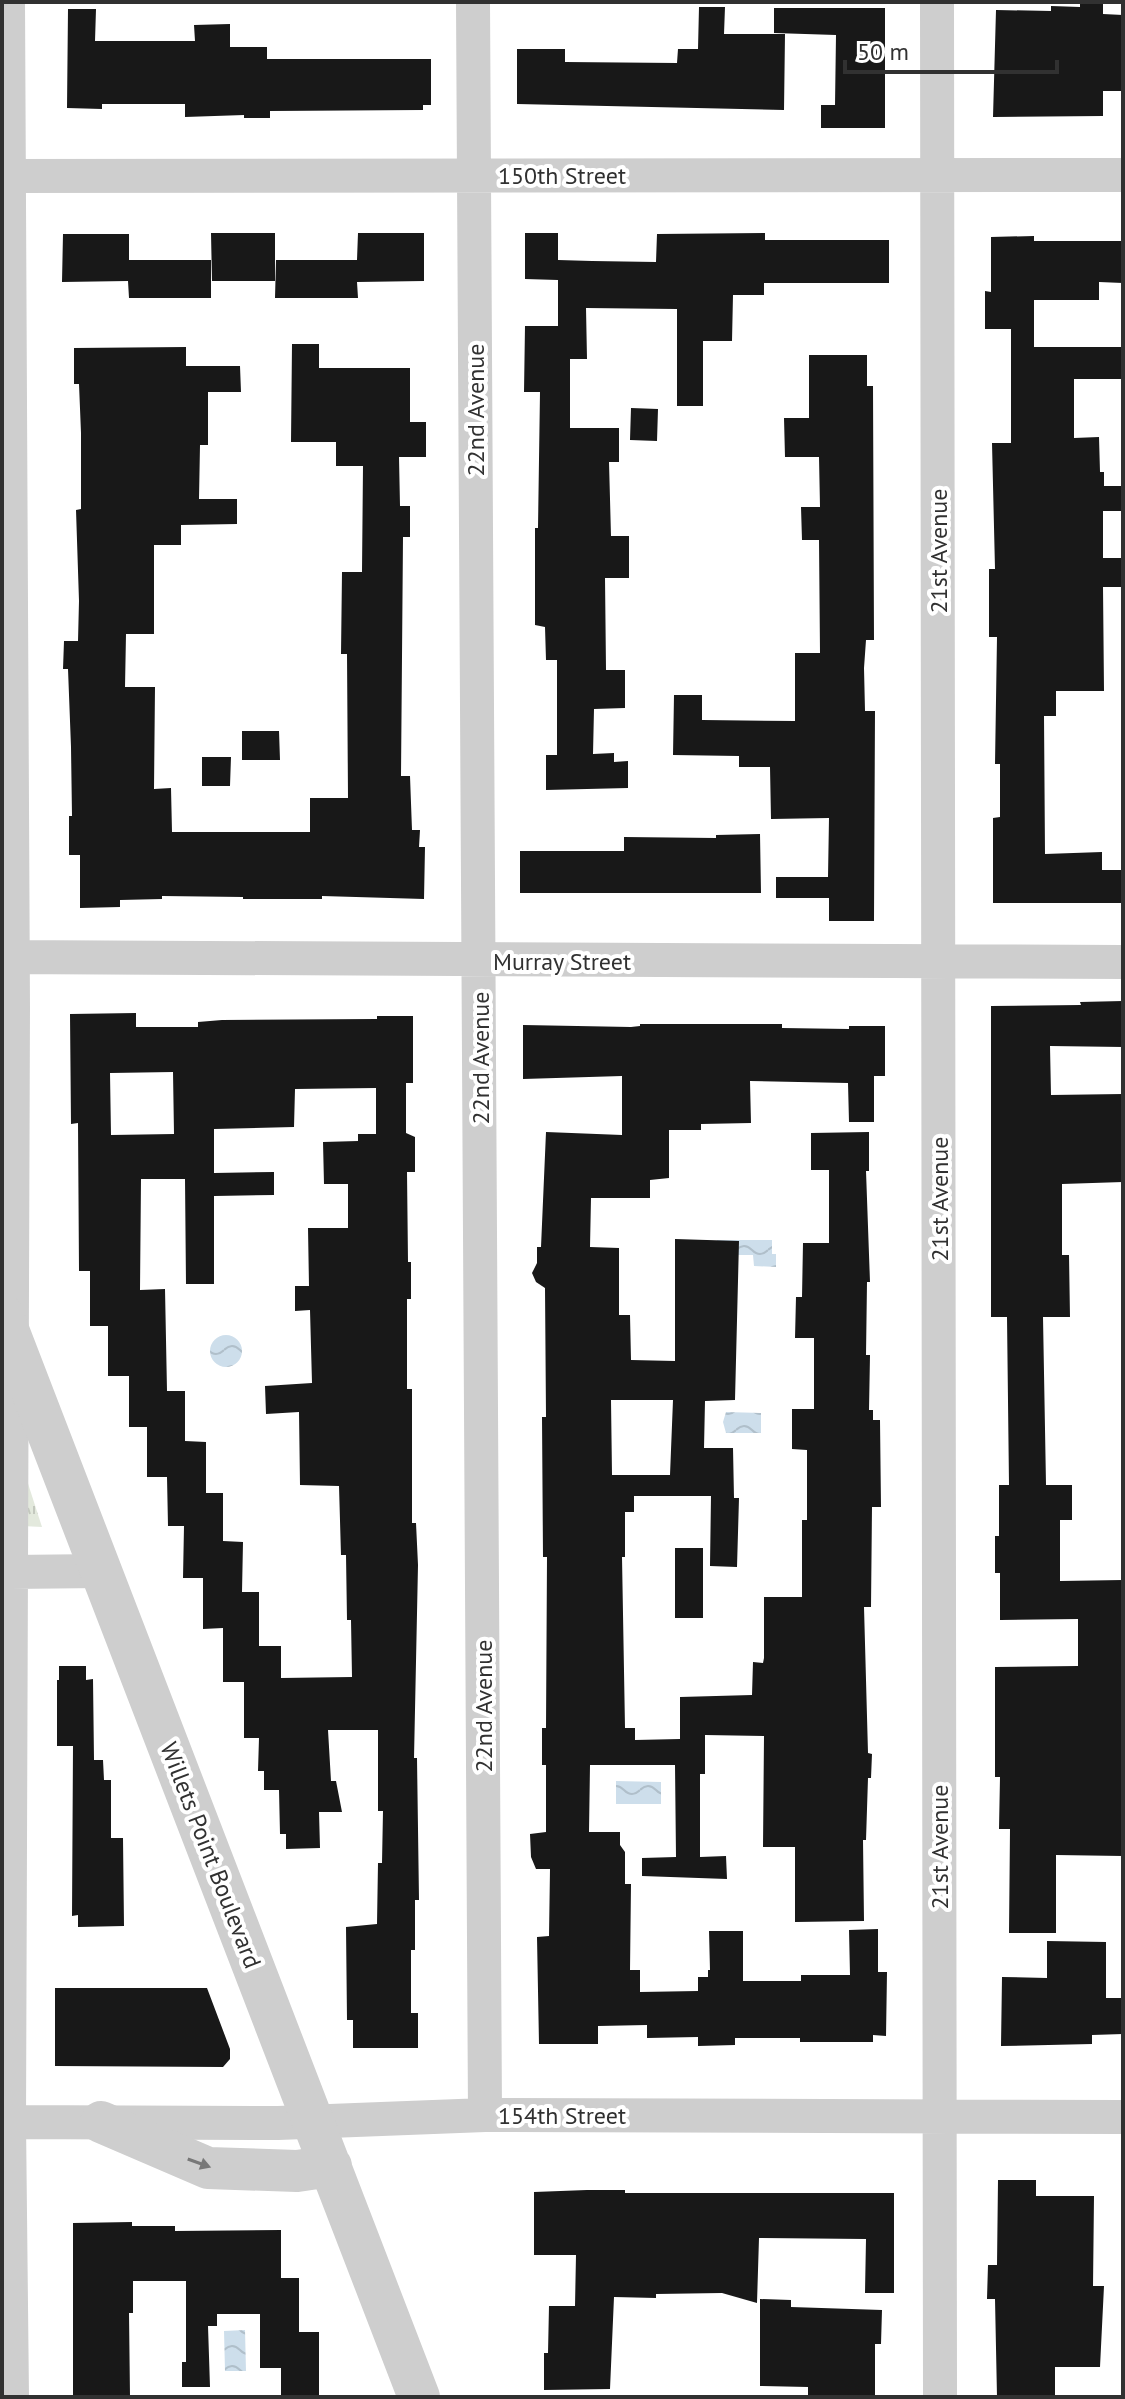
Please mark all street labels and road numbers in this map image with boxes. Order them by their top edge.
street label: 150th Street [498,160,626,191]
street label: 22nd Avenue [460,344,491,476]
street label: 21st Avenue [923,489,954,614]
street label: Murray Street [493,946,631,977]
street label: 22nd Avenue [465,992,496,1124]
street label: 21st Avenue [924,1137,955,1262]
street label: 22nd Avenue [468,1640,499,1772]
street label: Willets Point Boulevard [154,1738,268,1972]
street label: 21st Avenue [924,1785,955,1910]
street label: 154th Street [498,2100,626,2131]

